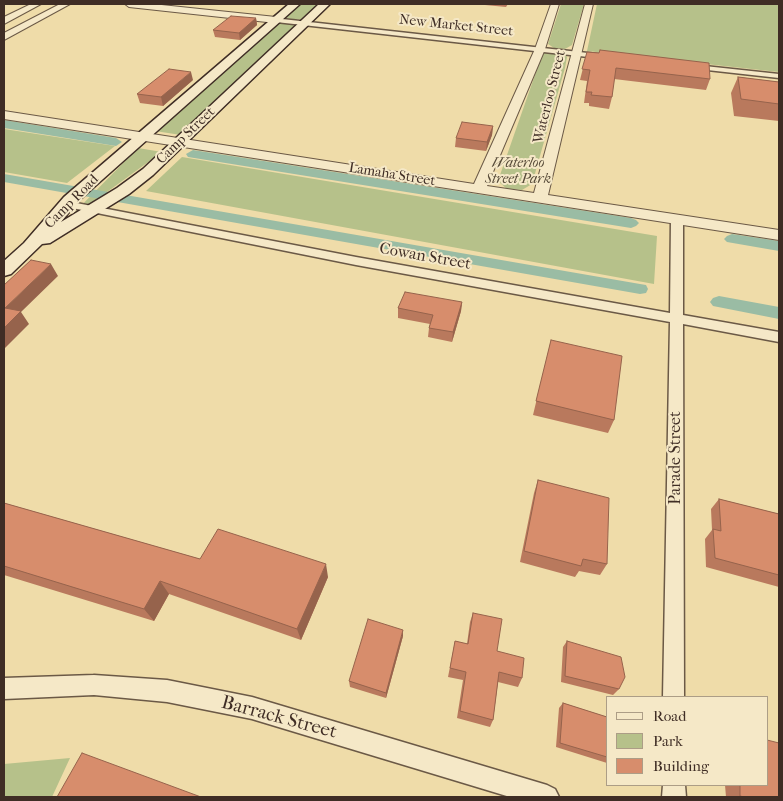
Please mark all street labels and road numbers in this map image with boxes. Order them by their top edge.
street label: New Market Street [398,12,514,40]
street label: Waterloo Street [530,49,570,145]
street label: Camp Street [153,104,219,168]
street label: Lamaha Street [348,160,436,190]
street label: Camp Road [42,172,102,232]
street label: Cowan Street [378,240,472,274]
street label: Parade Street [666,411,686,505]
street label: Barrack Street [219,692,339,744]

